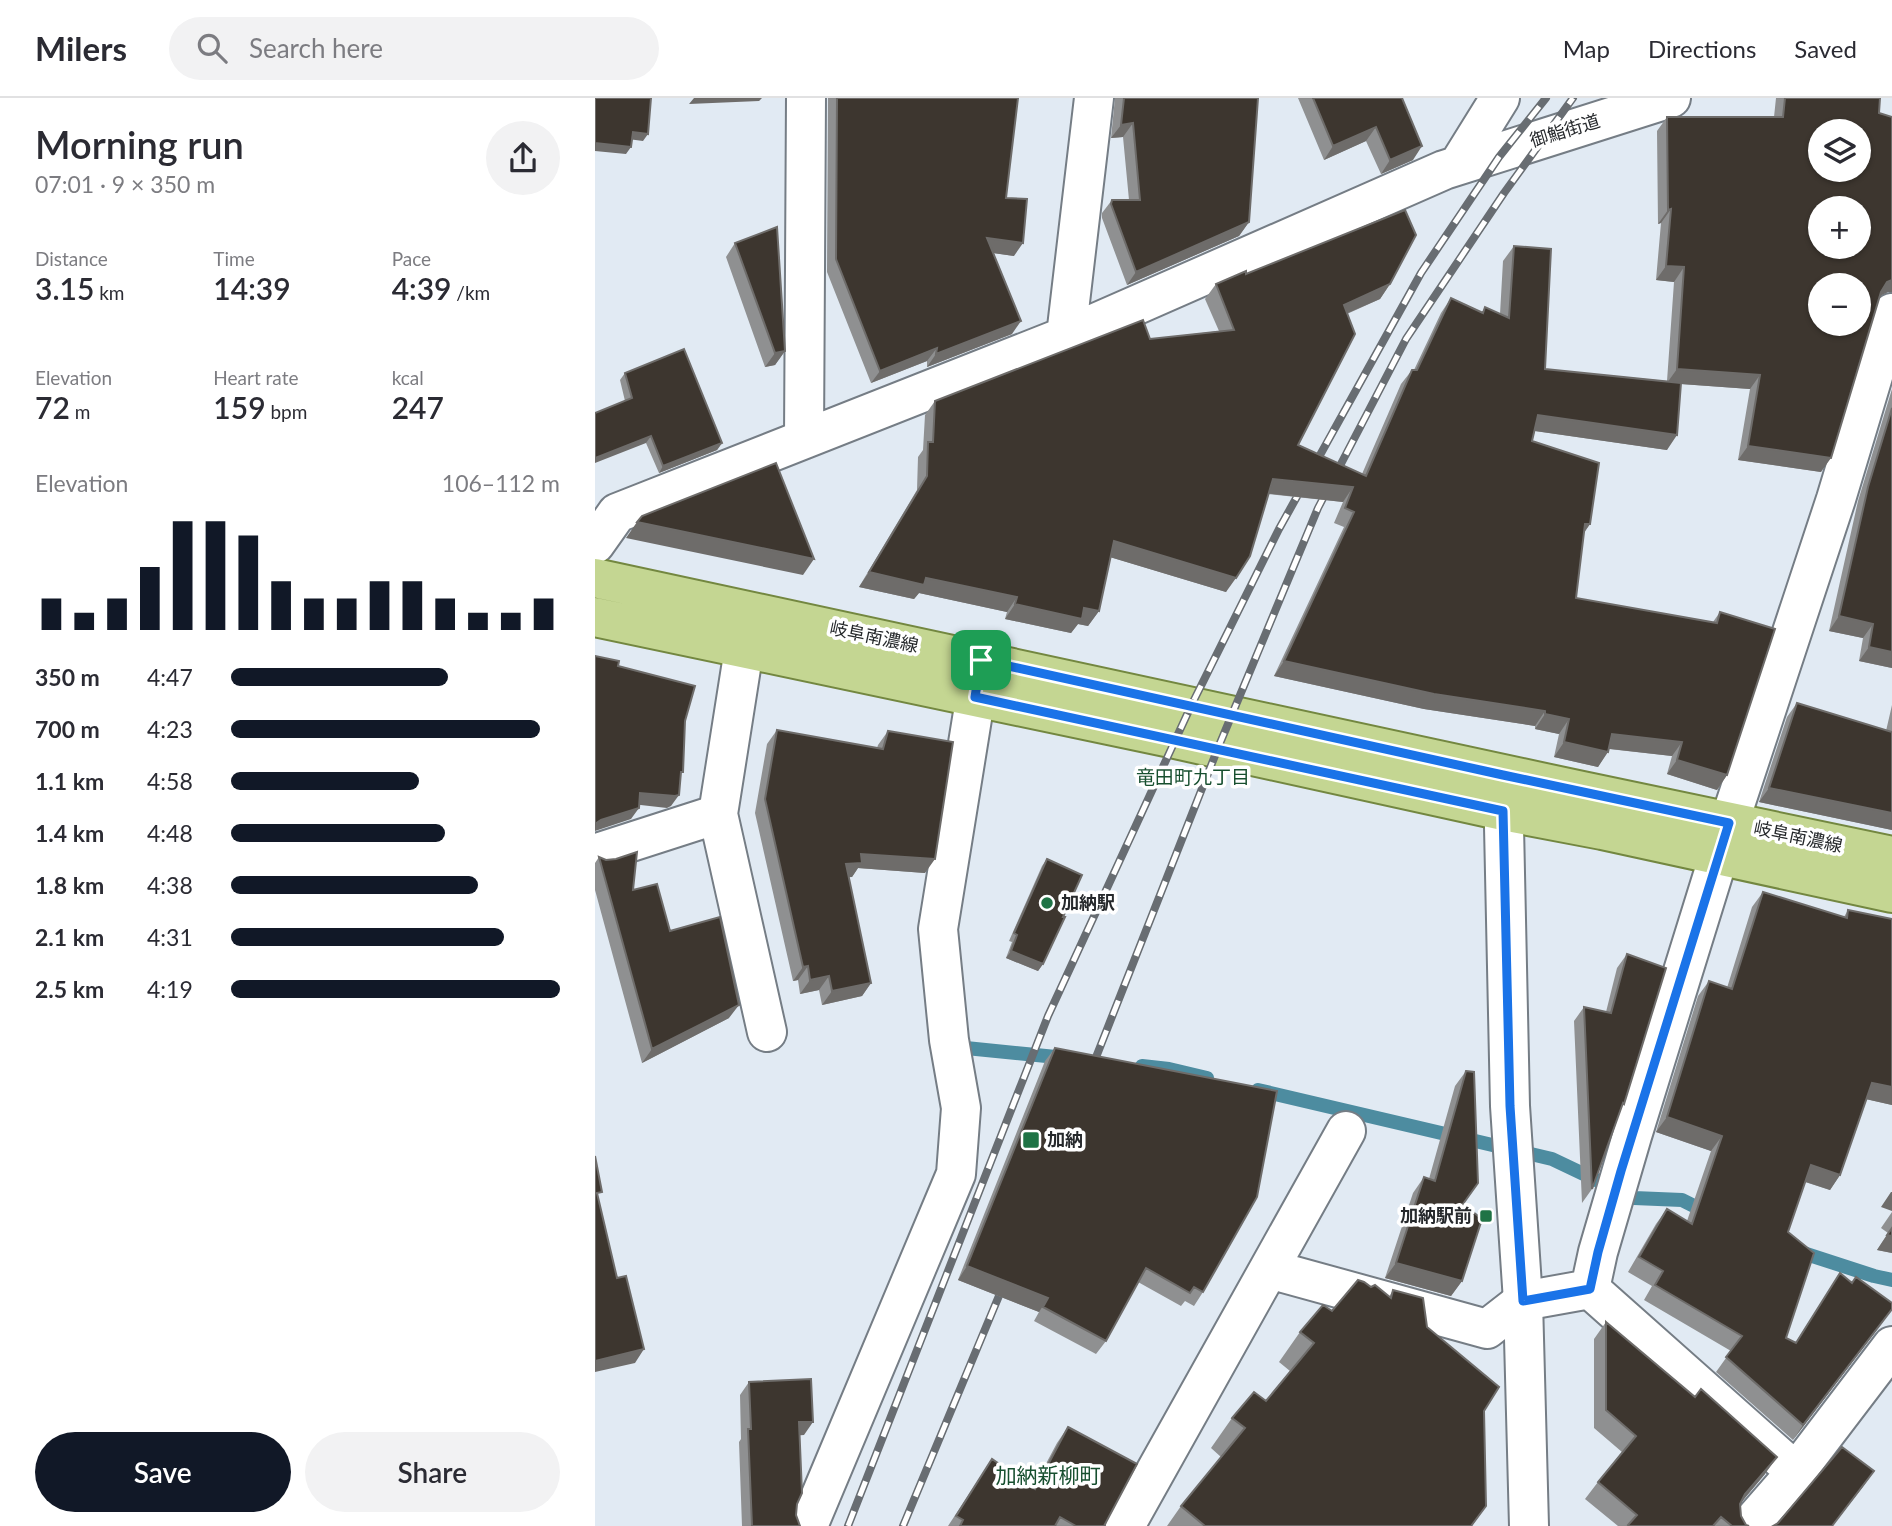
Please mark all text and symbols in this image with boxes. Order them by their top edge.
search box [169,17,659,80]
text: Milers [35,28,127,68]
icon: search [193,29,231,67]
text: Search here [249,32,383,64]
text: Map [1563,34,1610,63]
text: Directions [1648,34,1756,63]
text: Saved [1794,34,1857,63]
street label: 御鮨街道 [1527,109,1602,151]
map controls [1808,119,1871,336]
button: layers [1808,119,1871,182]
text: Morning run [35,121,244,167]
button: share [486,121,560,195]
text: 07:01 · 9 × 350 m [35,170,215,198]
button: + [1808,196,1871,259]
text: Distance [35,247,108,270]
text: Time [213,247,255,270]
text: Pace [392,247,431,270]
text: 3.15 [35,270,94,306]
text: 14:39 [213,270,291,306]
text: 4:39 [392,270,451,306]
button: − [1808,273,1871,336]
text: km [94,281,124,304]
text: /km [451,281,490,304]
text: Elevation [35,366,112,389]
text: Heart rate [213,366,299,389]
text: kcal [392,366,424,389]
text: 72 [35,389,70,425]
text: 159 [213,389,266,425]
text: 247 [392,389,444,425]
text: m [70,400,90,423]
text: bpm [266,400,307,423]
text: Elevation [35,469,128,497]
text: 106–112 m [442,469,560,497]
street label: 岐阜南濃線 [828,616,921,656]
pin [951,630,1011,690]
icon: arrive [962,641,1000,679]
text: 350 m [35,663,100,691]
text: 4:47 [147,663,193,691]
text: 700 m [35,715,100,743]
text: 4:23 [147,715,193,743]
district label: 竜田町九丁目 [1136,765,1250,788]
text: 1.1 km [35,767,104,795]
text: 4:58 [147,767,193,795]
street label: 岐阜南濃線 [1752,816,1845,856]
text: 1.4 km [35,819,104,847]
text: 4:48 [147,819,193,847]
text: 1.8 km [35,871,104,899]
text: 4:38 [147,871,193,899]
place label: 加納駅 [1061,891,1115,913]
marker: 加納駅 [1039,895,1055,911]
text: 2.1 km [35,923,104,951]
text: 4:31 [147,923,193,951]
text: 2.5 km [35,975,104,1003]
text: 4:19 [147,975,193,1003]
place label: 加納 [1047,1128,1083,1150]
marker: 加納 [1021,1130,1041,1150]
place label: 加納駅前 [1400,1204,1472,1226]
marker: 加納駅前 [1478,1208,1494,1224]
button: Save [35,1432,291,1512]
button: Share [305,1432,560,1512]
district label: 加納新柳町 [996,1462,1101,1487]

